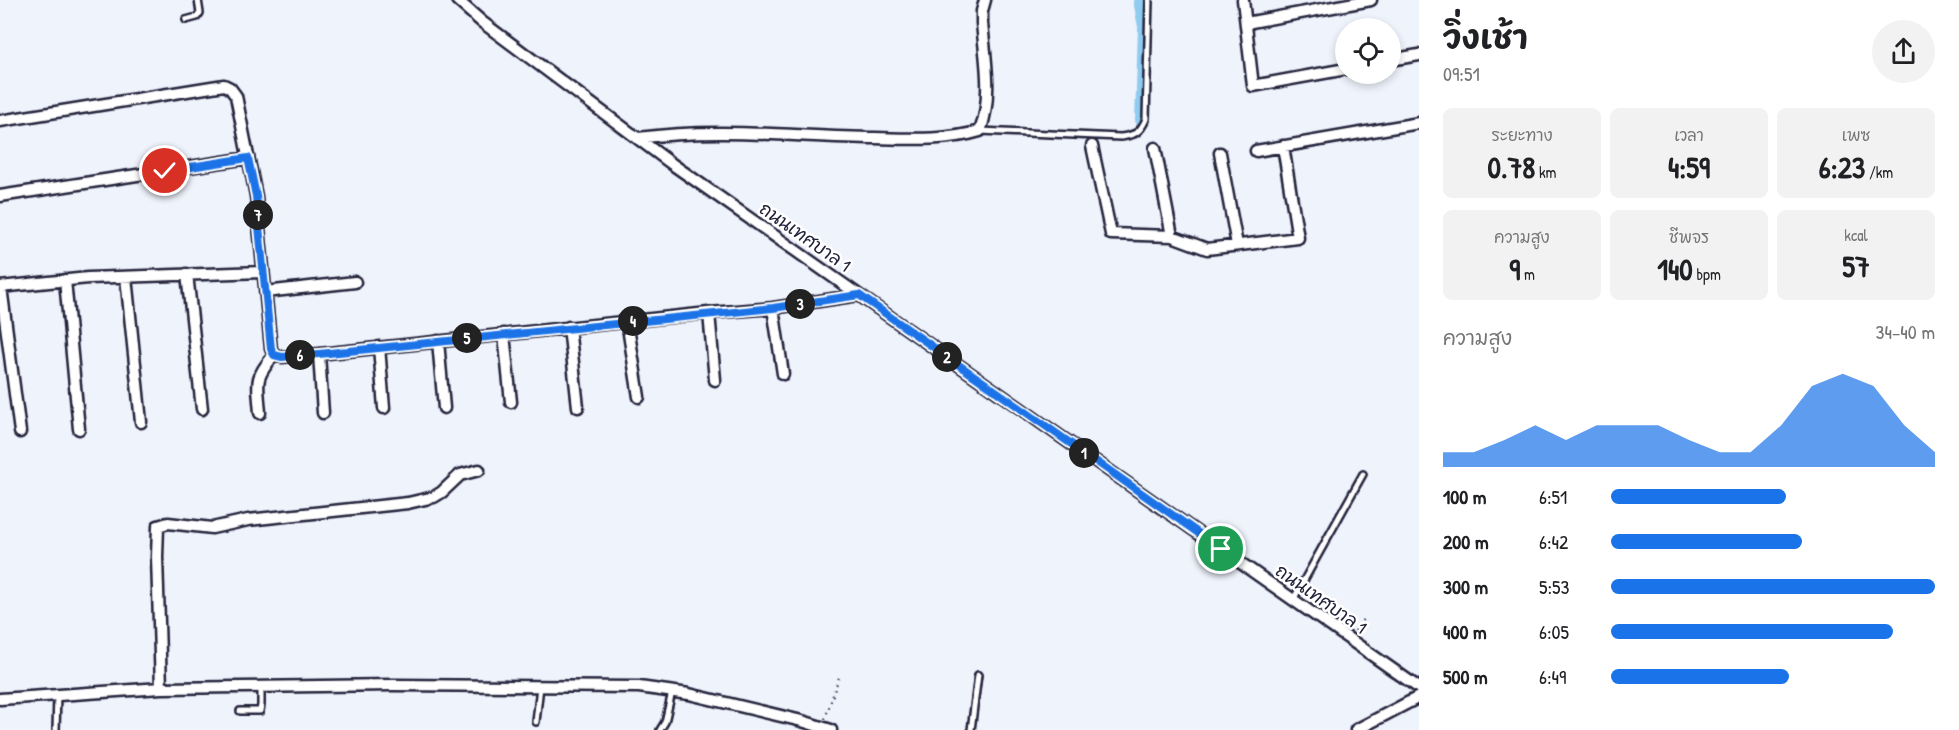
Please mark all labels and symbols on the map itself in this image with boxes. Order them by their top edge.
pin [139,145,190,196]
street label: ถนนเทศบาล 1 [755,196,856,277]
pin: 7 [243,200,273,230]
pin: 3 [785,289,815,319]
pin: 4 [618,306,648,336]
pin: 5 [452,323,482,353]
pin: 6 [285,340,315,370]
pin: 2 [932,342,962,372]
pin: 1 [1069,438,1099,468]
pin [1195,523,1246,574]
street label: ถนนเทศบาล 1 [1271,558,1372,639]

